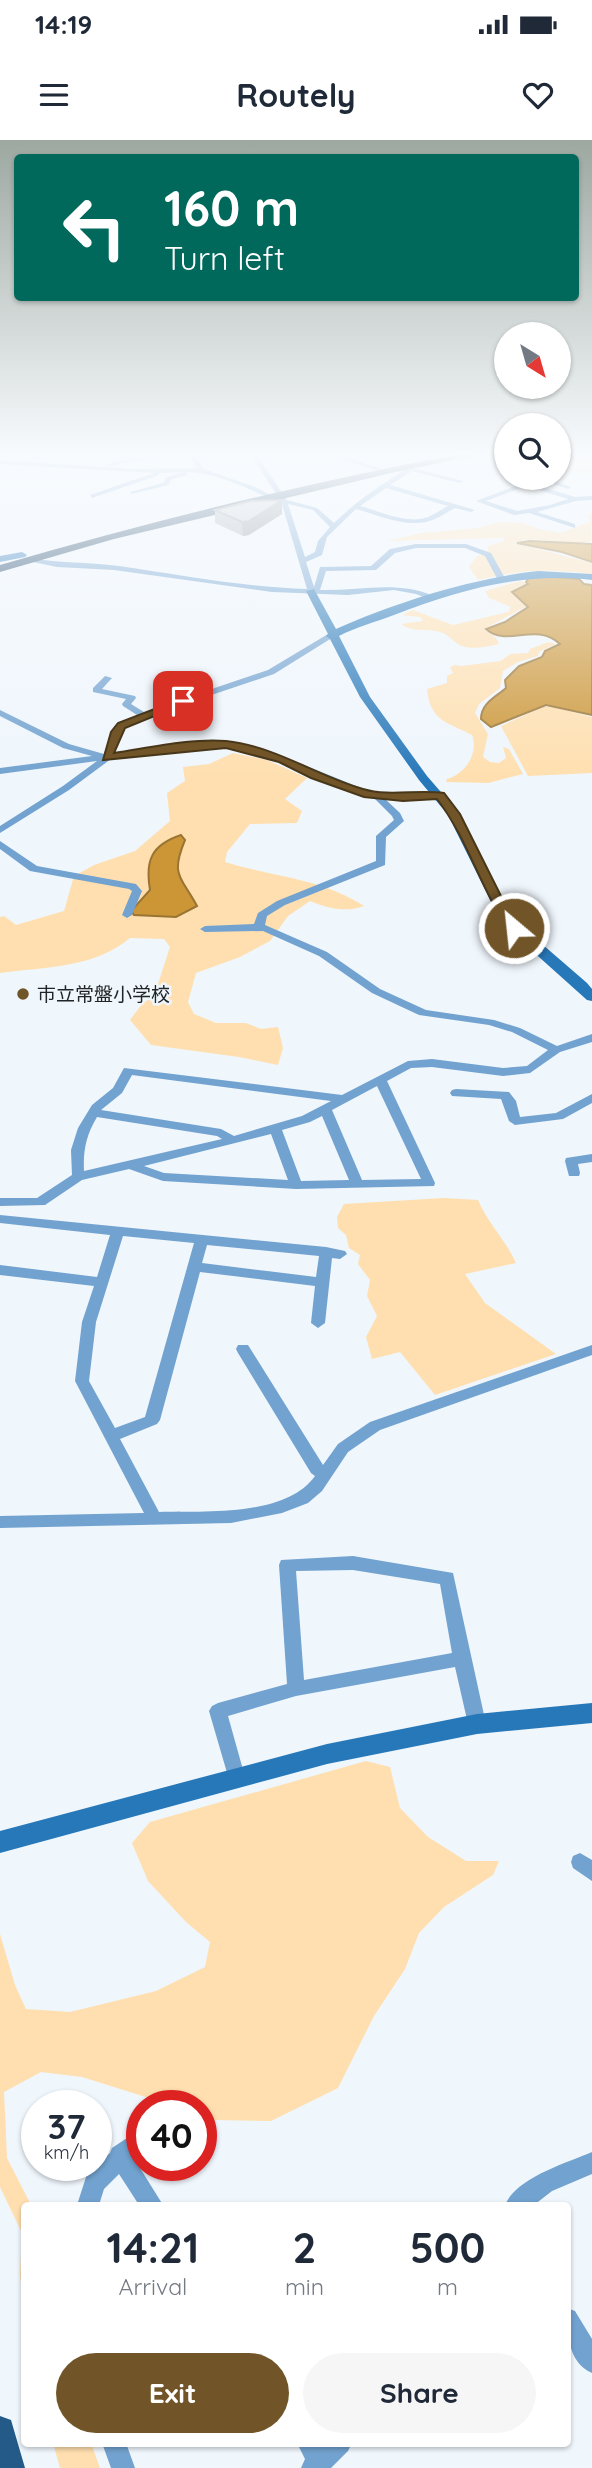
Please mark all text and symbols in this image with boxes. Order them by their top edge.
text: 14:19 [35,8,92,41]
text: Routely [236,75,356,115]
icon: menu [35,76,73,114]
icon: heart [519,76,557,114]
text: 160 m [164,177,299,238]
icon: left [49,182,140,273]
text: Turn left [164,238,285,278]
north arrow [494,322,570,399]
map controls [494,322,571,490]
button: search [494,413,571,490]
pin [153,671,213,731]
icon: arrive [164,682,202,720]
position arrow [477,891,551,965]
place label: 市立常盤小学校 [37,982,170,1006]
marker: 市立常盤小学校 [15,986,31,1002]
speed limit sign: 40 [126,2090,217,2181]
text: 37 [47,2104,86,2148]
text: km/h [44,2141,89,2164]
text: 14:21 [107,2221,199,2274]
text: 2 [293,2221,316,2274]
text: 500 [410,2221,485,2274]
text: Arrival [119,2272,187,2301]
text: min [285,2272,324,2301]
text: m [437,2272,458,2301]
button: Exit [56,2353,289,2433]
button: Share [303,2353,536,2433]

